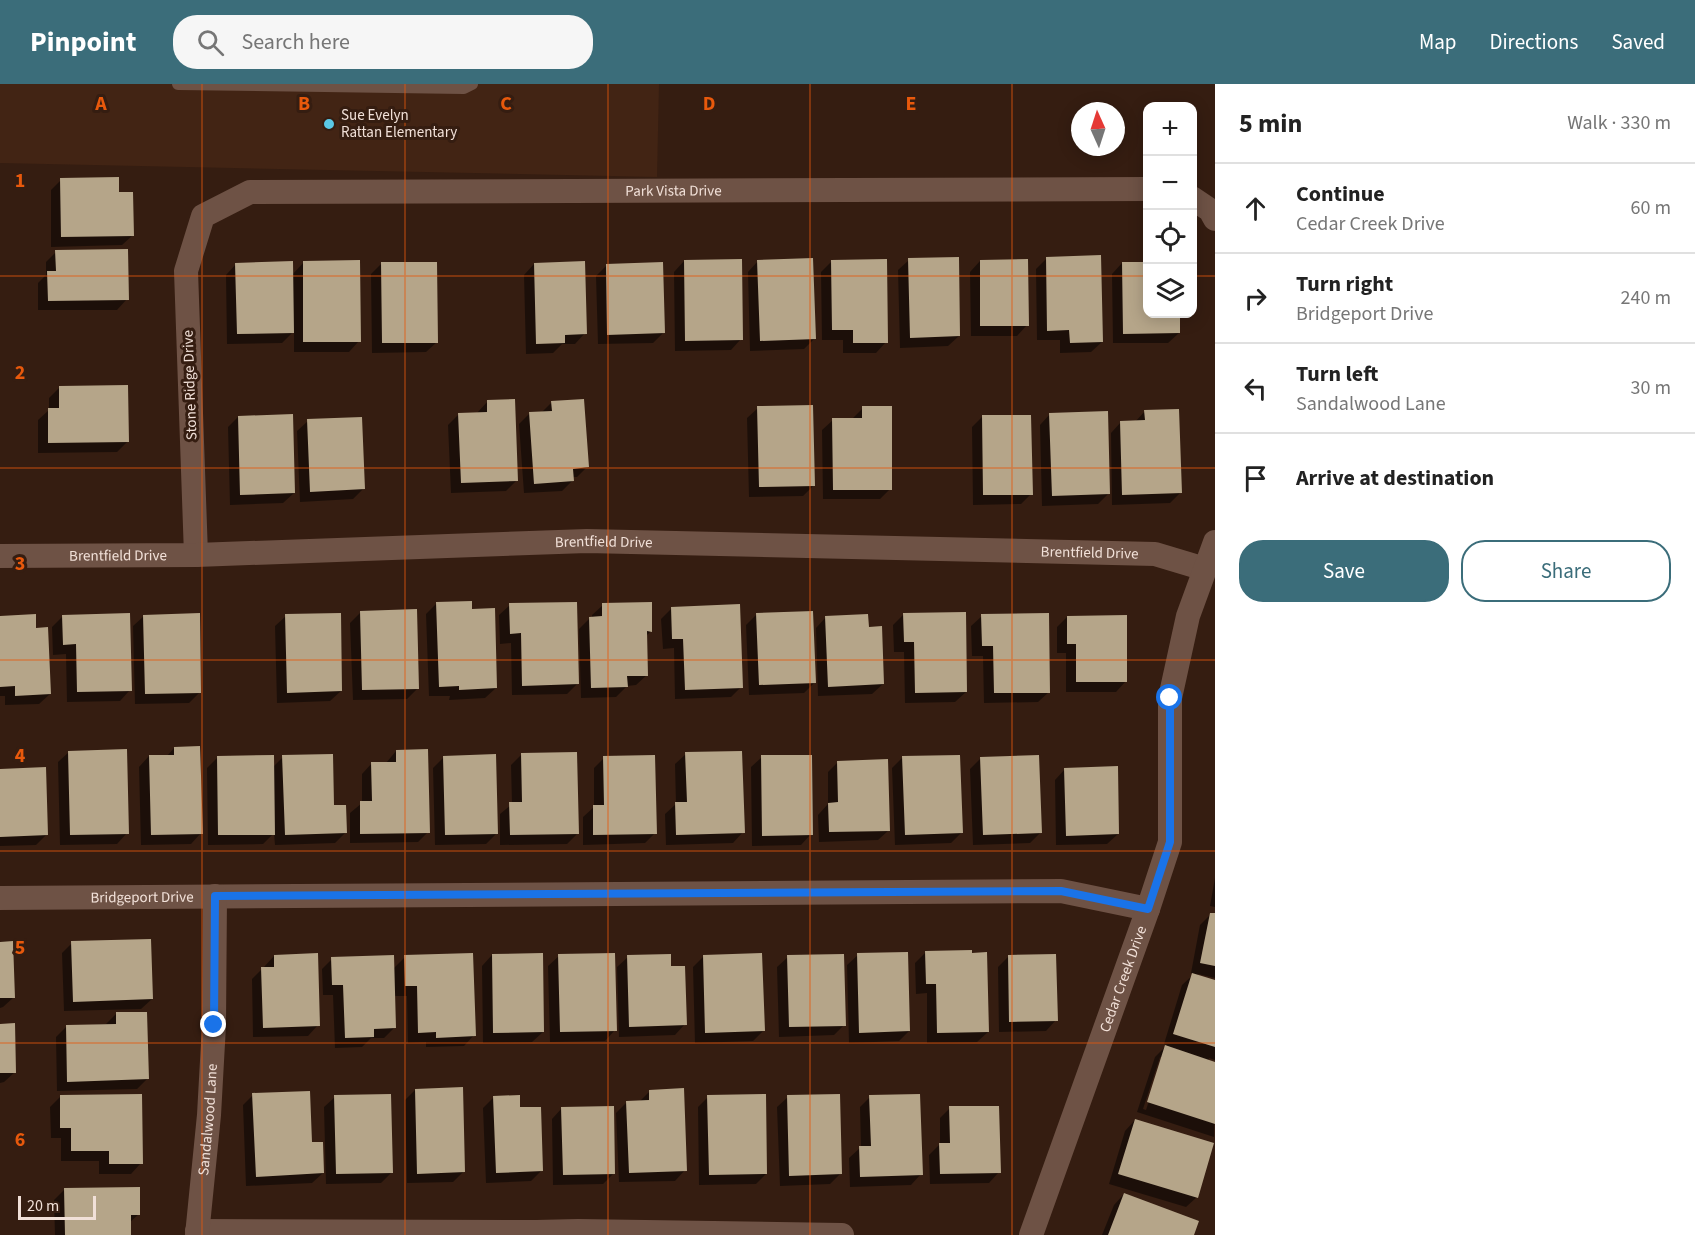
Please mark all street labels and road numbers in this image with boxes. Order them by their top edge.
street label: Park Vista Drive [625,180,722,201]
street label: Stone Ridge Drive [178,330,202,440]
street label: Brentfield Drive [554,530,653,553]
street label: Brentfield Drive [1040,541,1139,564]
street label: Brentfield Drive [69,545,167,566]
street label: Bridgeport Drive [90,886,194,908]
street label: Cedar Creek Drive [1094,923,1152,1035]
street label: Sandalwood Lane [193,1063,222,1177]

